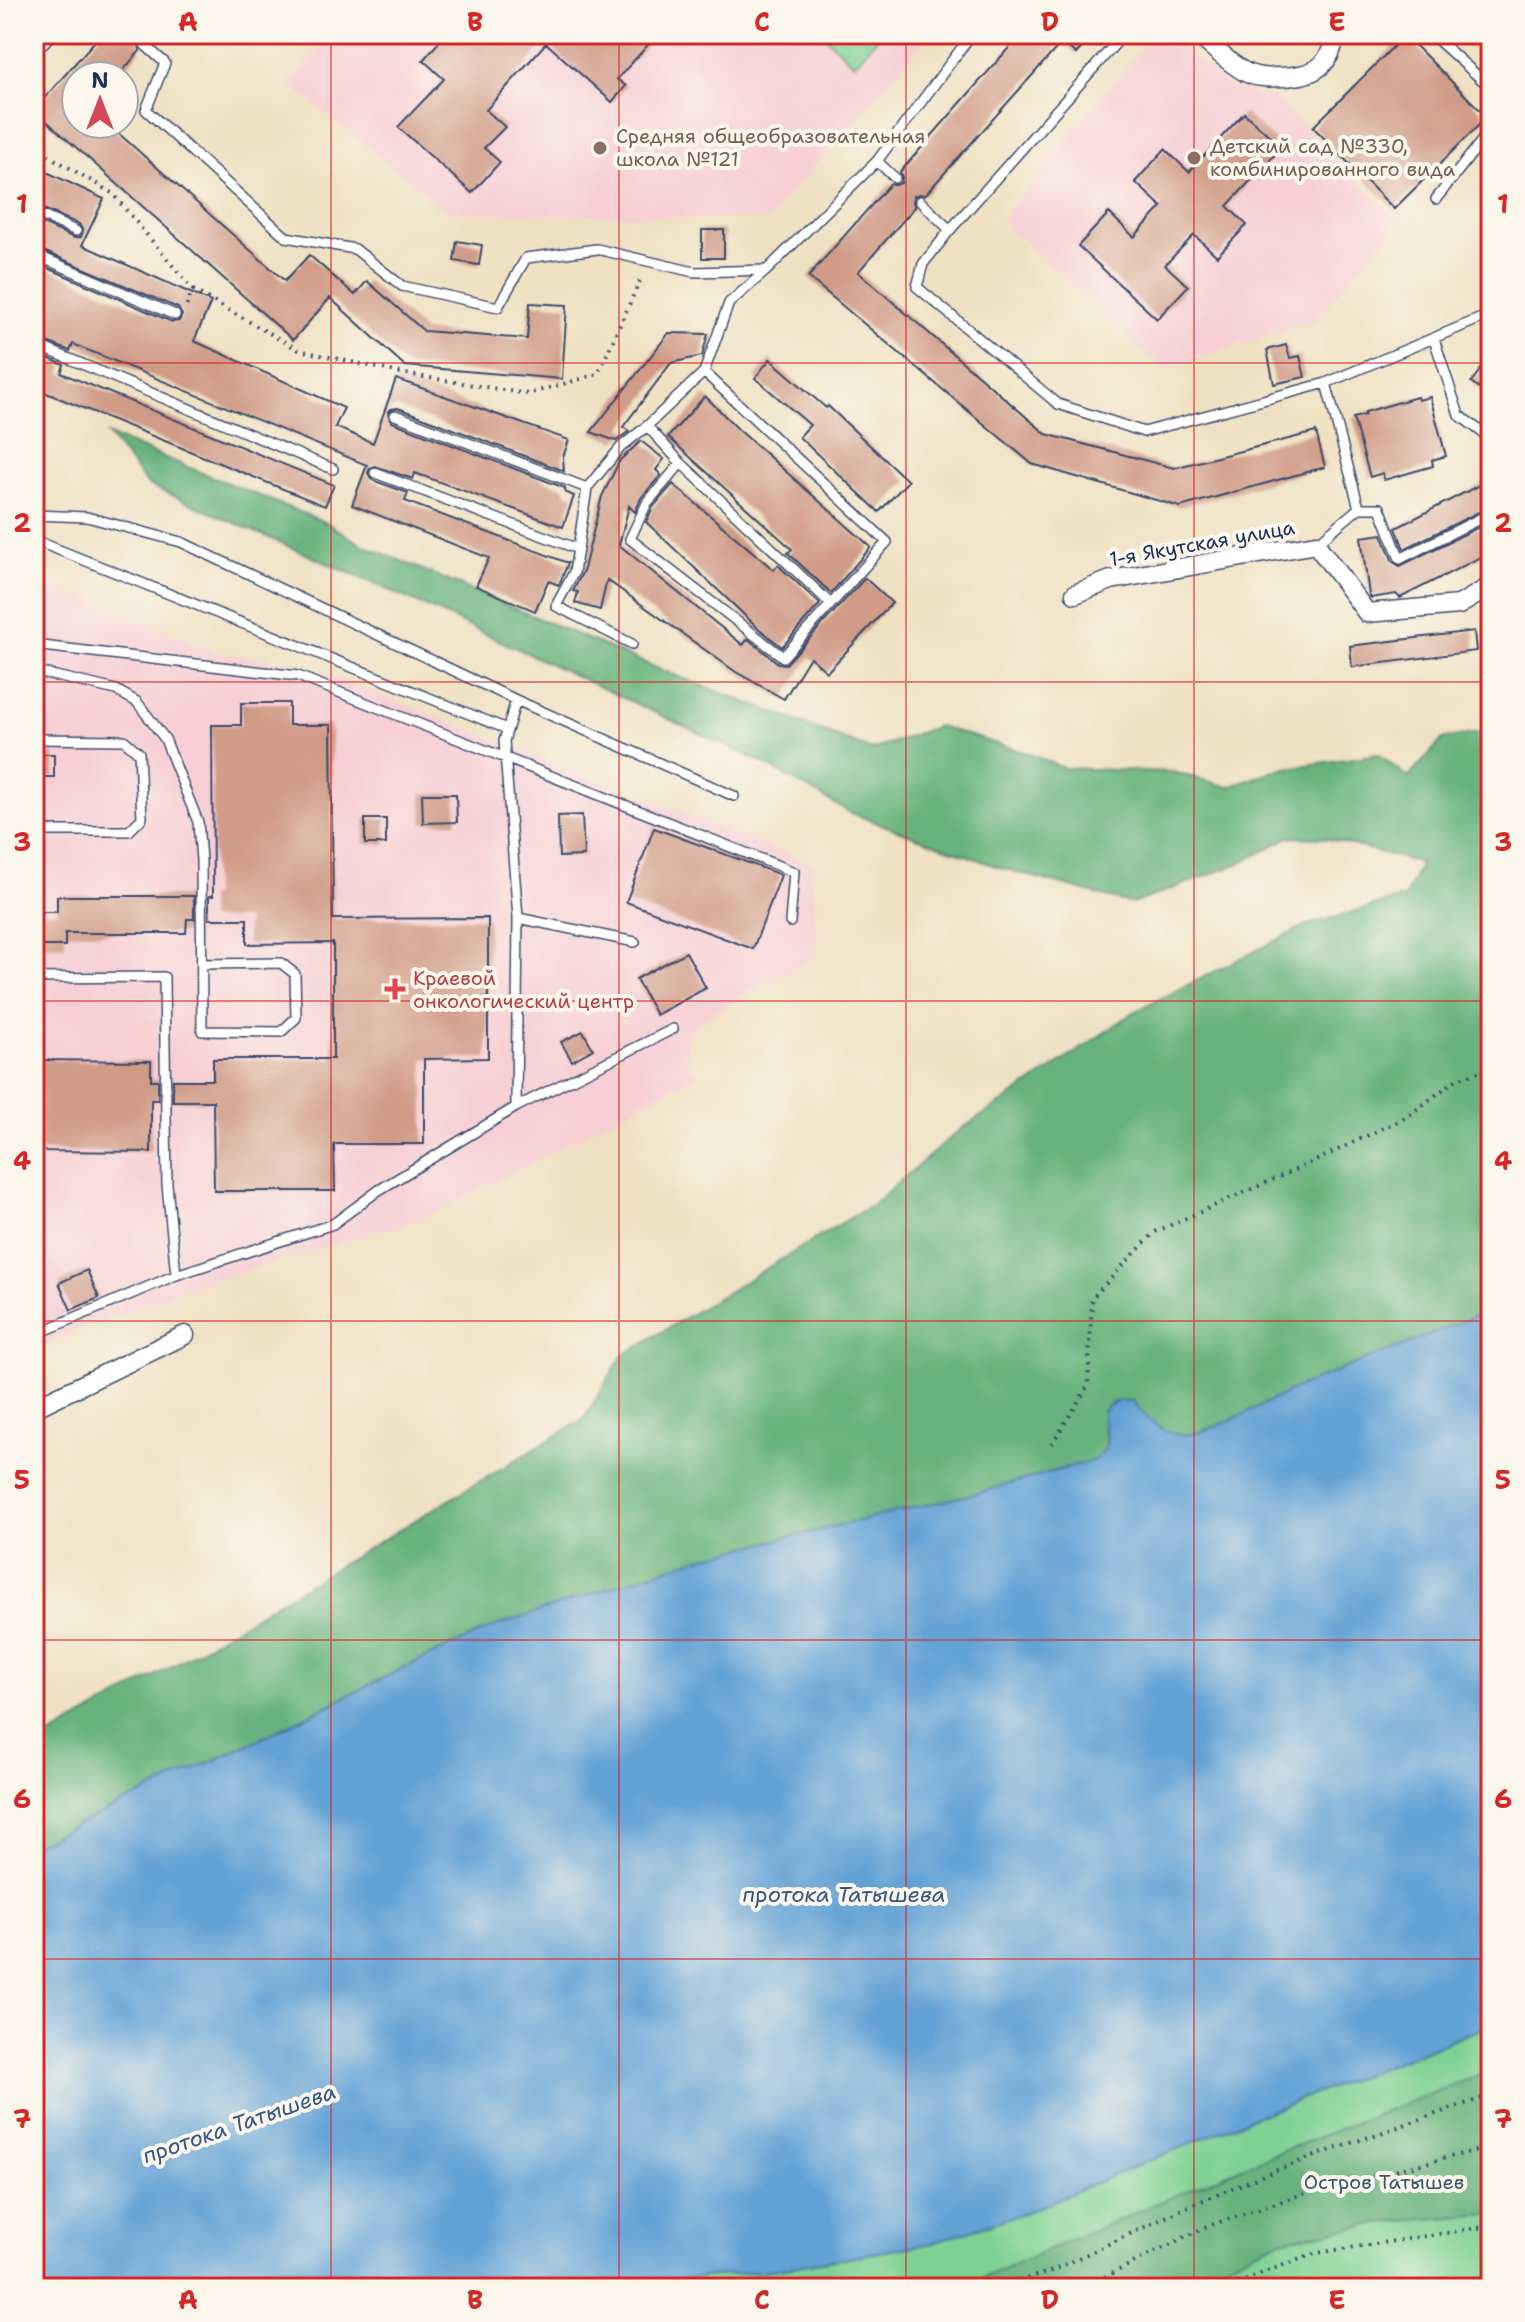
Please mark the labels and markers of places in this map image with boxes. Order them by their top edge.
place label: Средняя общеобразовательная школа №121 [616,123,925,172]
place label: Детский сад №330, комбинированного вида [1210,133,1456,182]
marker: Средняя общеобразовательная школа №121 [591,139,609,157]
marker: Детский сад №330, комбинированного вида [1185,149,1203,167]
place label: Краевой онкологический центр [413,965,634,1014]
marker: Краевой онкологический центр [384,978,406,1000]

